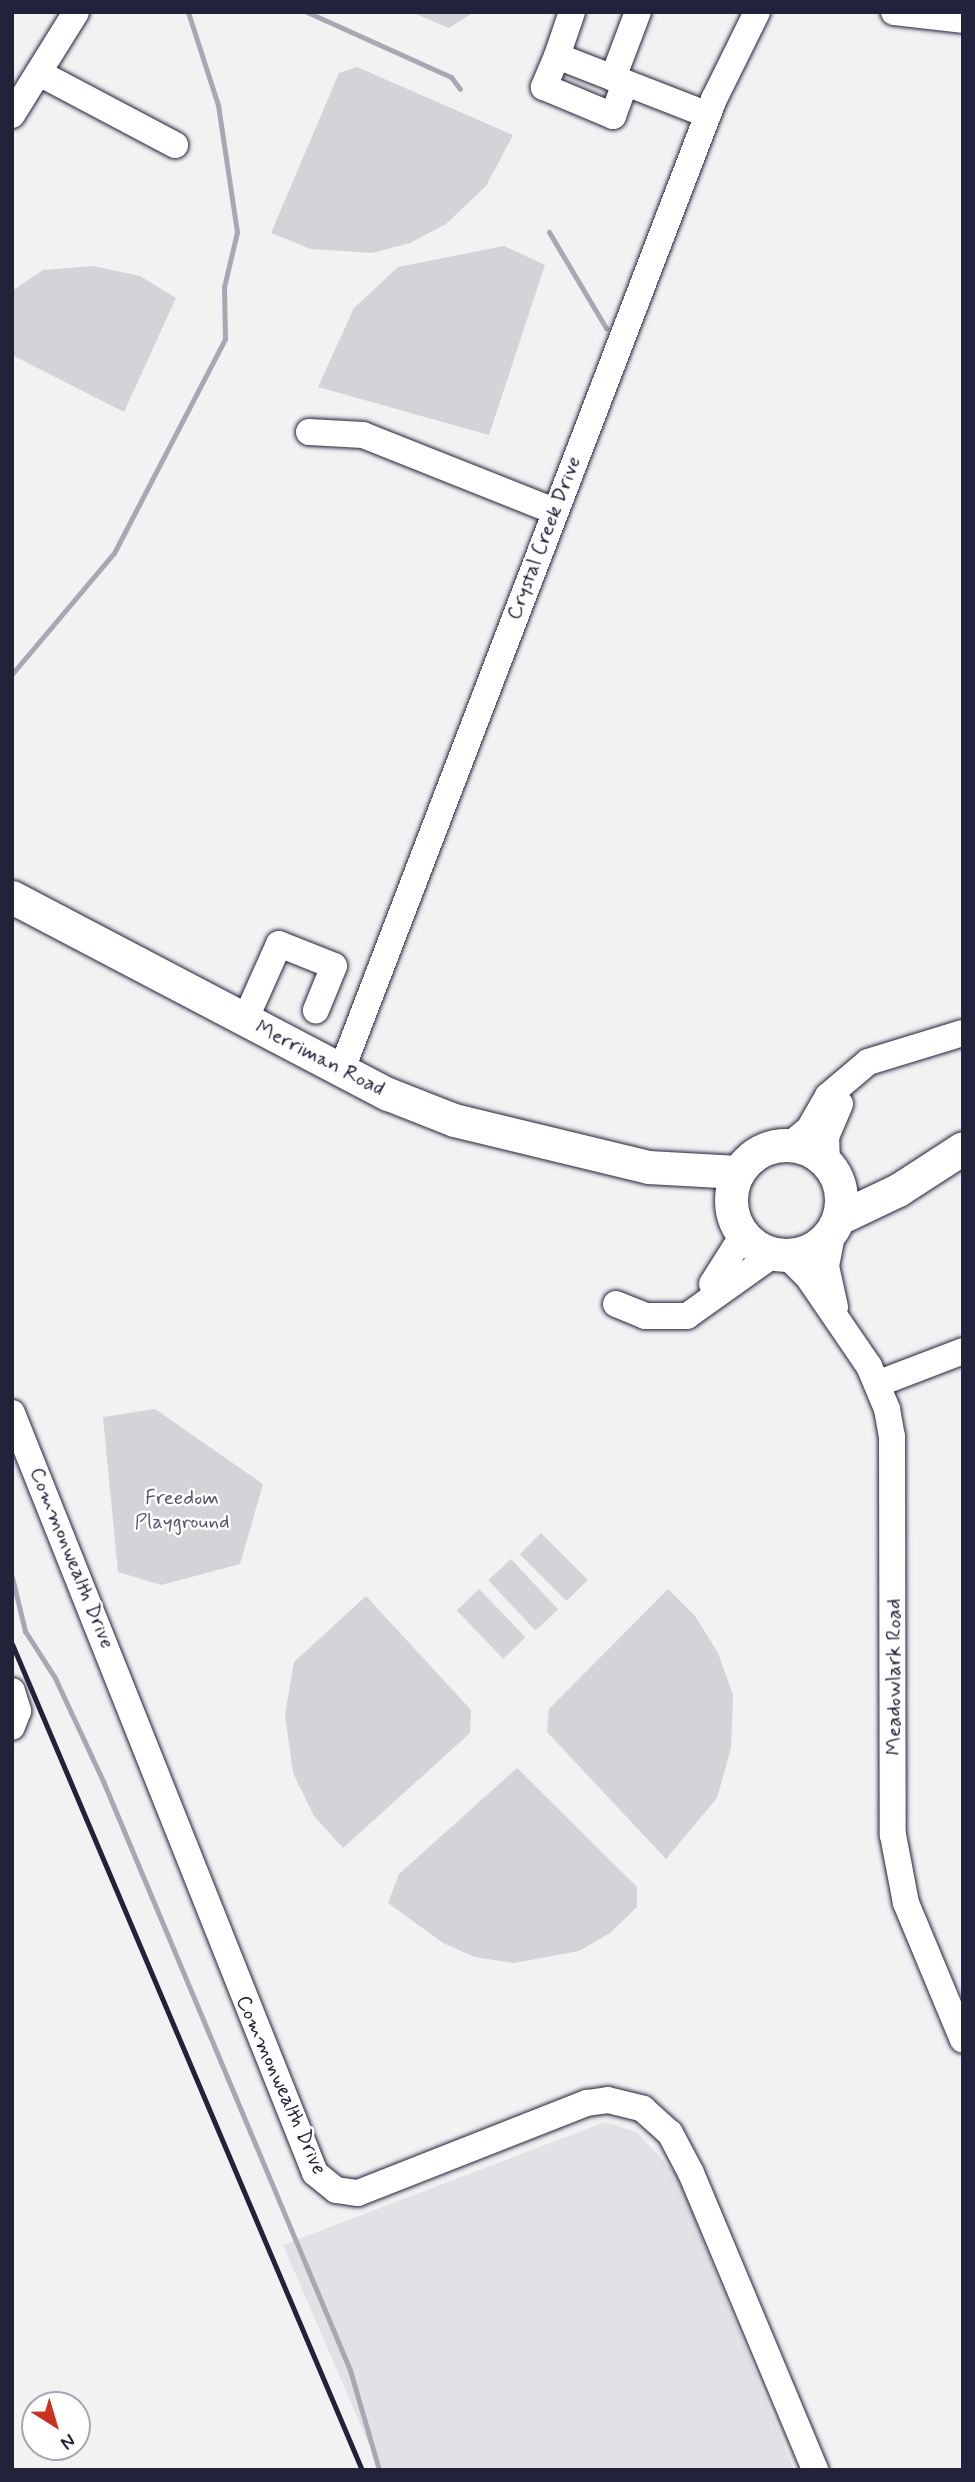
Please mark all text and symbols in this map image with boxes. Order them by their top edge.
street label: Crystal Creek Drive [501,453,587,623]
street label: Merriman Road [252,1015,388,1101]
street label: Commonwealth Drive [24,1464,120,1652]
park label: Freedom Playground [134,1485,230,1535]
street label: Meadowlark Road [881,1598,907,1756]
street label: Commonwealth Drive [230,1991,332,2179]
north arrow [21,2391,91,2461]
text: N [55,2428,80,2455]

